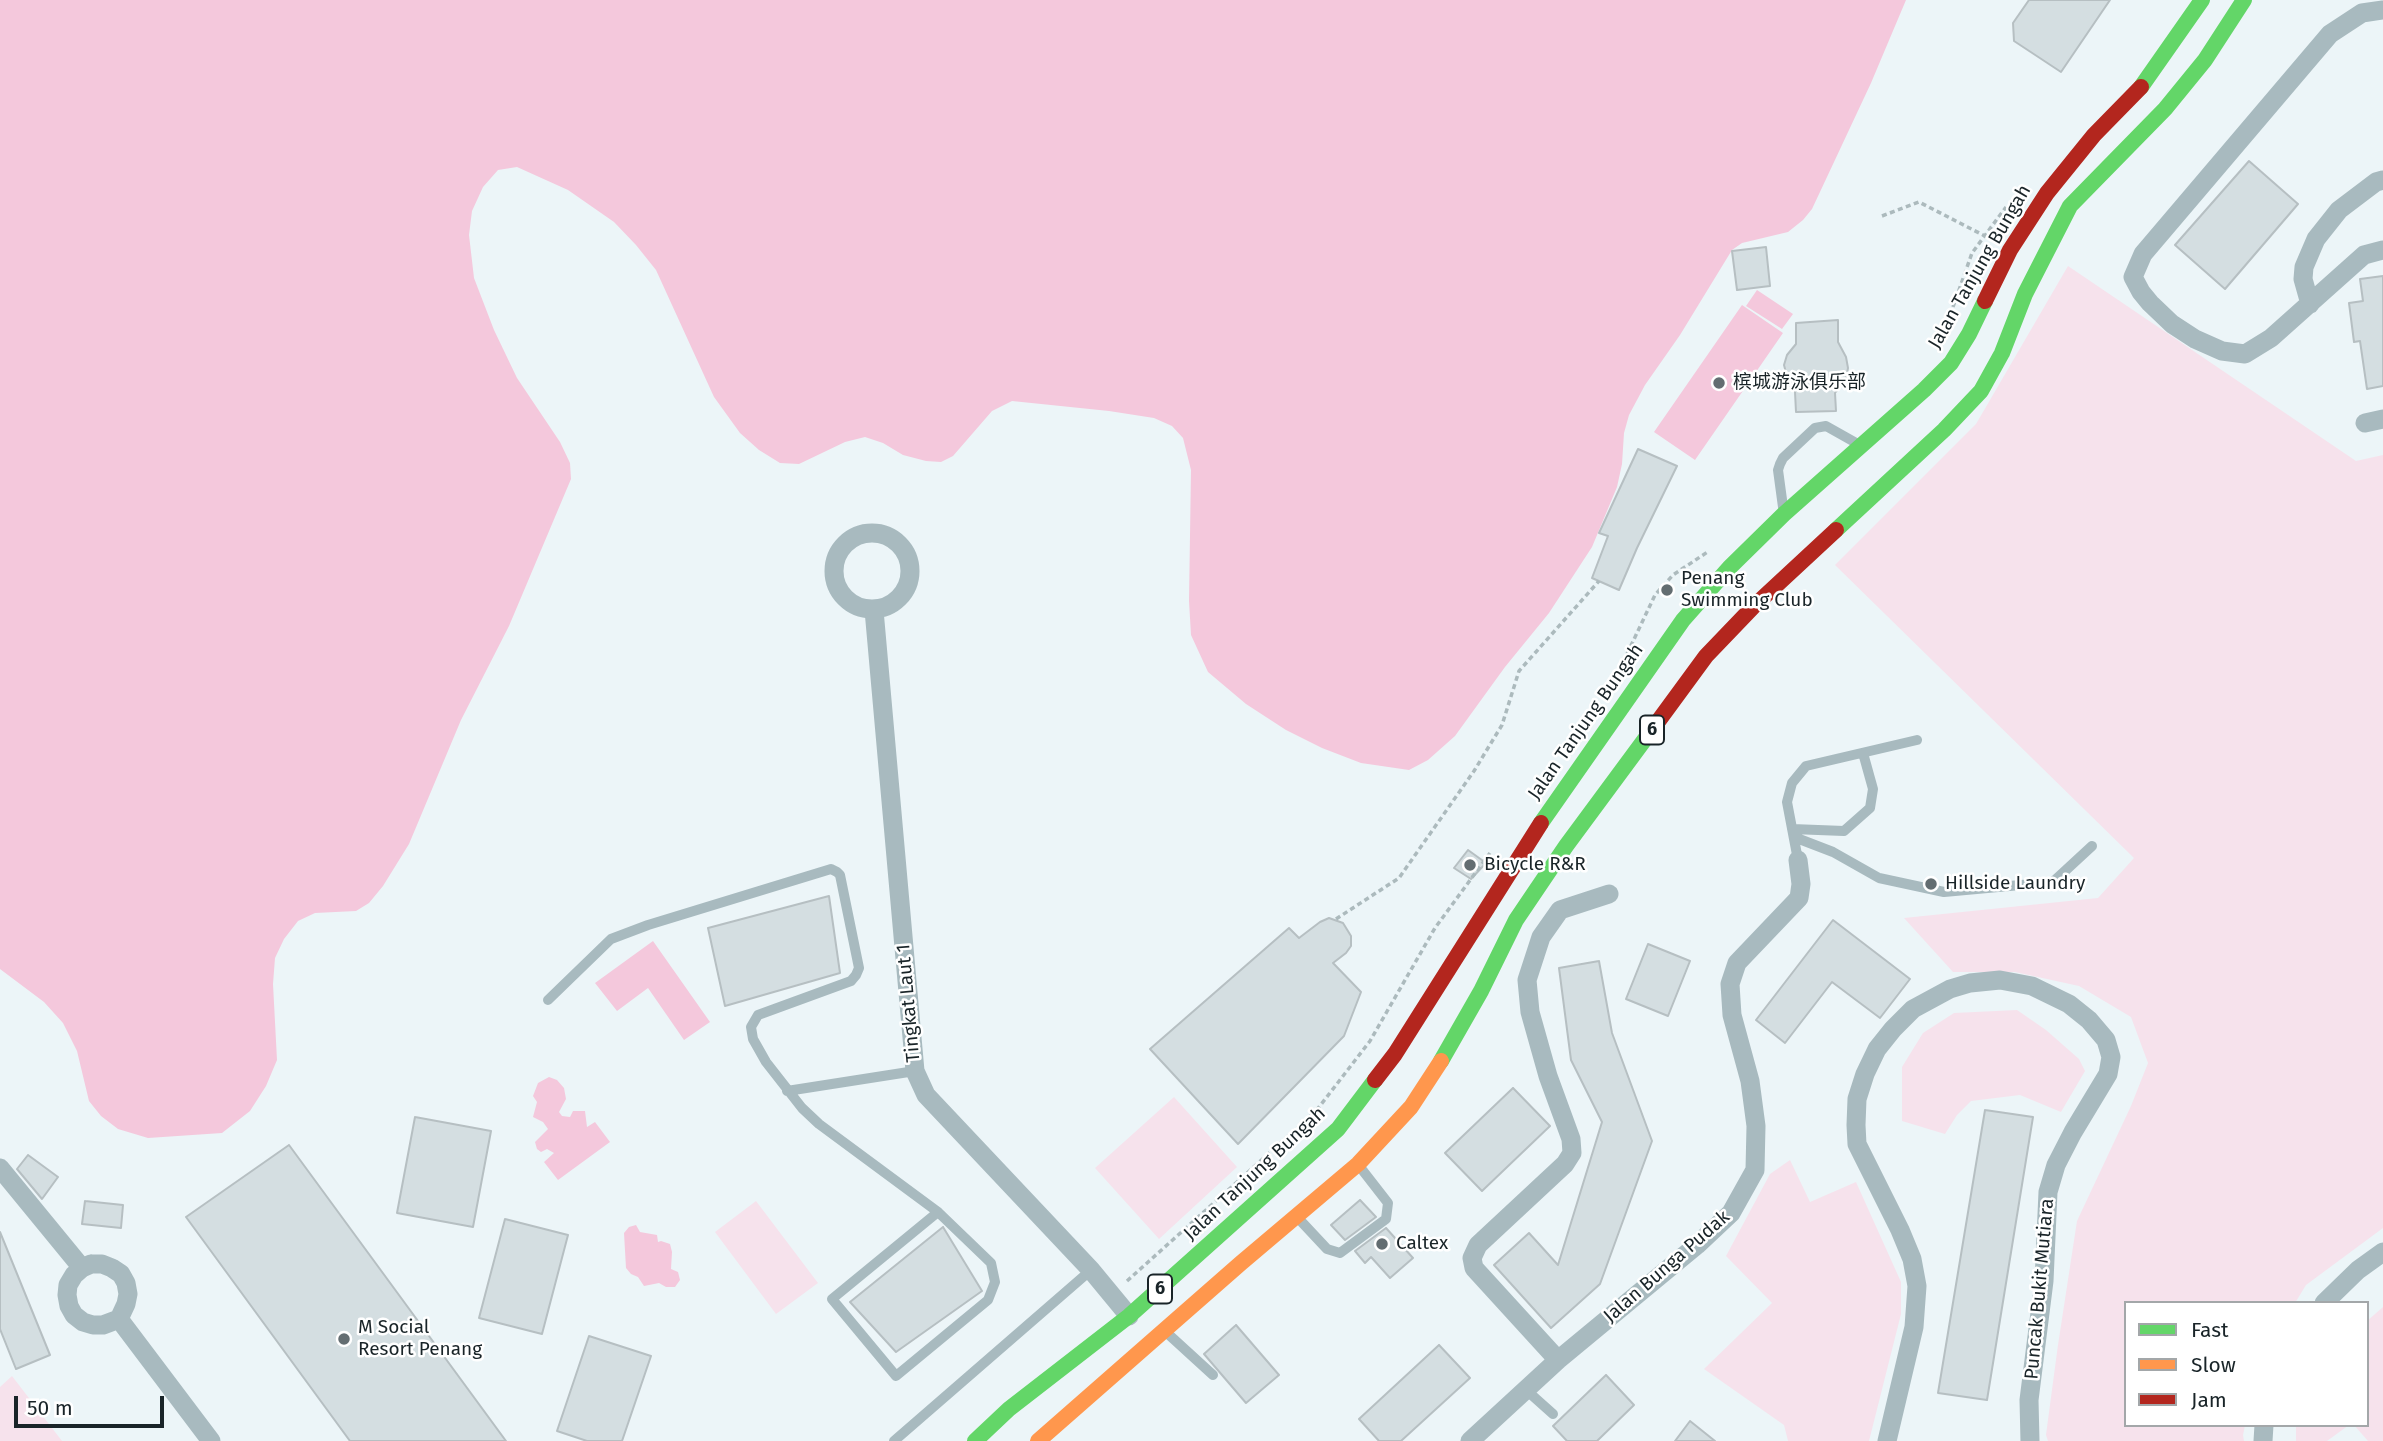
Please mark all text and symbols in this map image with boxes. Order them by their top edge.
street label: Jalan Tanjung Bungah [1924,181,2036,353]
place label: 槟城游泳俱乐部 [1733,372,1866,394]
marker: 槟城游泳俱乐部 [1711,375,1727,391]
place label: Penang Swimming Club [1681,568,1813,612]
marker: Penang Swimming Club [1659,582,1675,598]
street label: Jalan Tanjung Bungah [1523,640,1649,804]
road number: 6 [1640,716,1664,744]
place label: Bicycle R&R [1484,854,1586,876]
marker: Bicycle R&R [1462,857,1478,873]
place label: Hillside Laundry [1945,873,2085,895]
marker: Hillside Laundry [1923,876,1939,892]
street label: Tingkat Laut 1 [892,943,926,1063]
street label: Jalan Tanjung Bungah [1179,1102,1331,1246]
street label: Puncak Bukit Mutiara [2021,1198,2059,1380]
street label: Jalan Bunga Pudak [1599,1206,1735,1328]
place label: Caltex [1396,1233,1448,1255]
marker: Caltex [1374,1236,1390,1252]
road number: 6 [1148,1274,1172,1304]
legend [2124,1301,2369,1427]
place label: M Social Resort Penang [358,1317,482,1361]
text: Fast [2191,1317,2229,1343]
marker: M Social Resort Penang [336,1331,352,1347]
text: Slow [2191,1352,2236,1378]
scale bar [18,1382,168,1426]
text: Jam [2191,1387,2227,1413]
text: 50 m [27,1395,73,1421]

